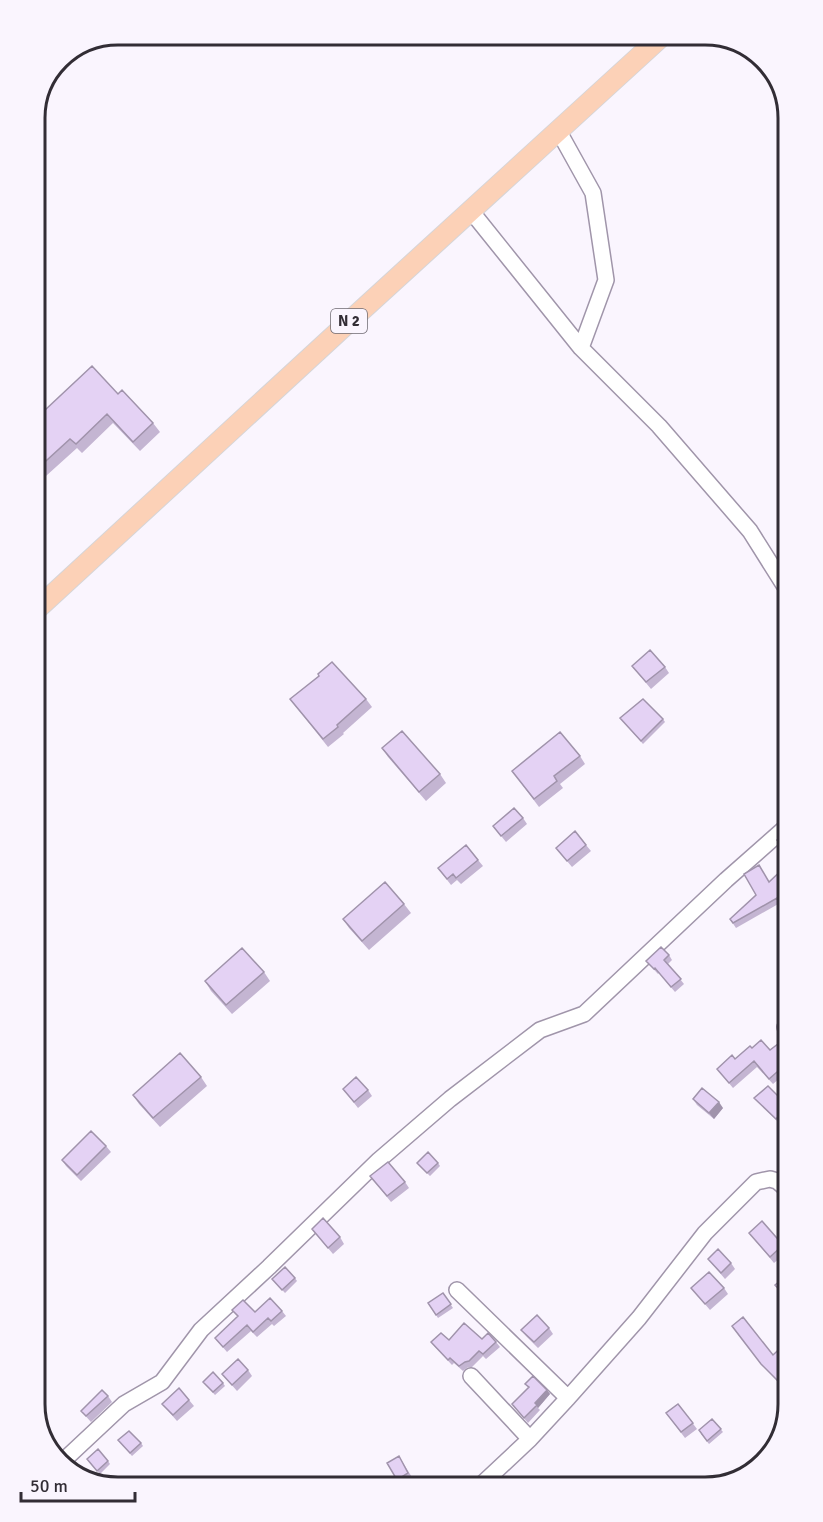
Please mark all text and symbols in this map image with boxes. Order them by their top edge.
road number: N 2 [331,309,367,333]
scale bar [21,1465,135,1503]
text: 50 m [30,1475,68,1497]

